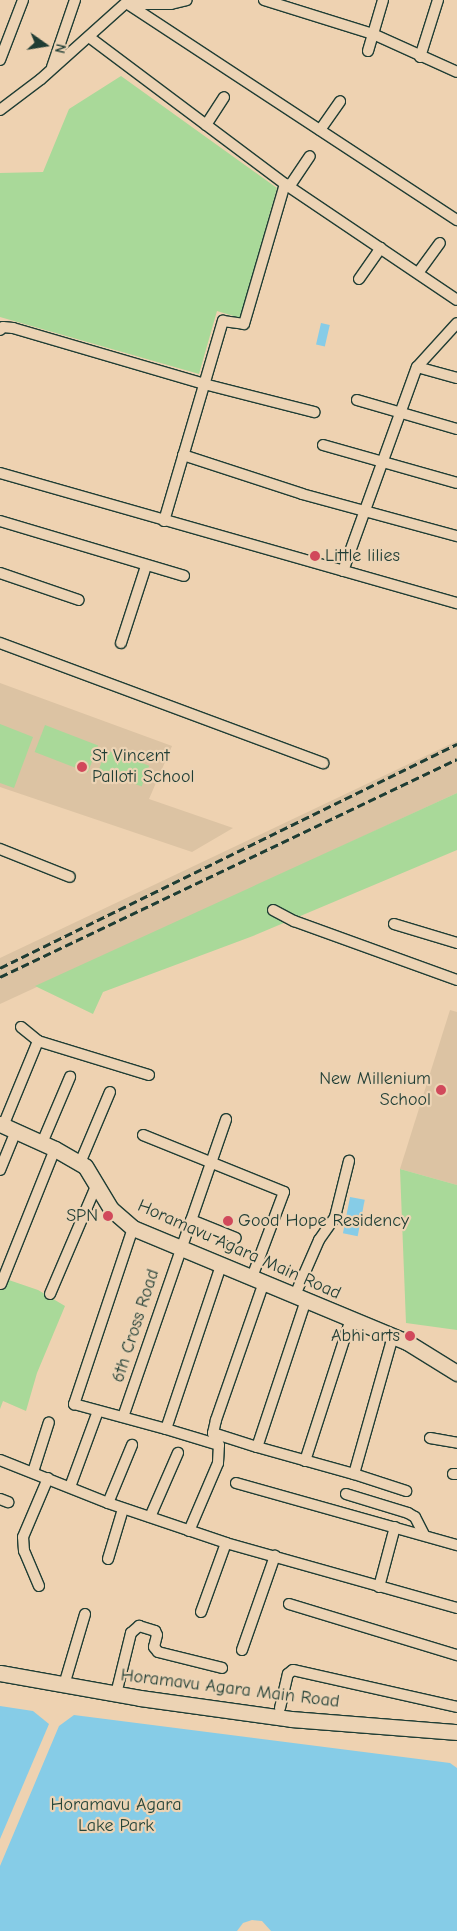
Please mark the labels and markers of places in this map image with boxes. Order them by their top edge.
place label: Little lilies [325,545,400,567]
marker: Little lilies [309,550,321,562]
place label: St Vincent Palloti School [92,746,194,789]
marker: St Vincent Palloti School [76,761,88,773]
place label: New Millenium School [319,1069,431,1112]
marker: New Millenium School [435,1084,447,1096]
place label: SPN [66,1205,98,1227]
marker: SPN [102,1210,114,1222]
place label: Good Hope Residency [238,1210,409,1232]
marker: Good Hope Residency [222,1215,234,1227]
place label: Abhi arts [331,1325,400,1347]
marker: Abhi arts [404,1330,416,1342]

